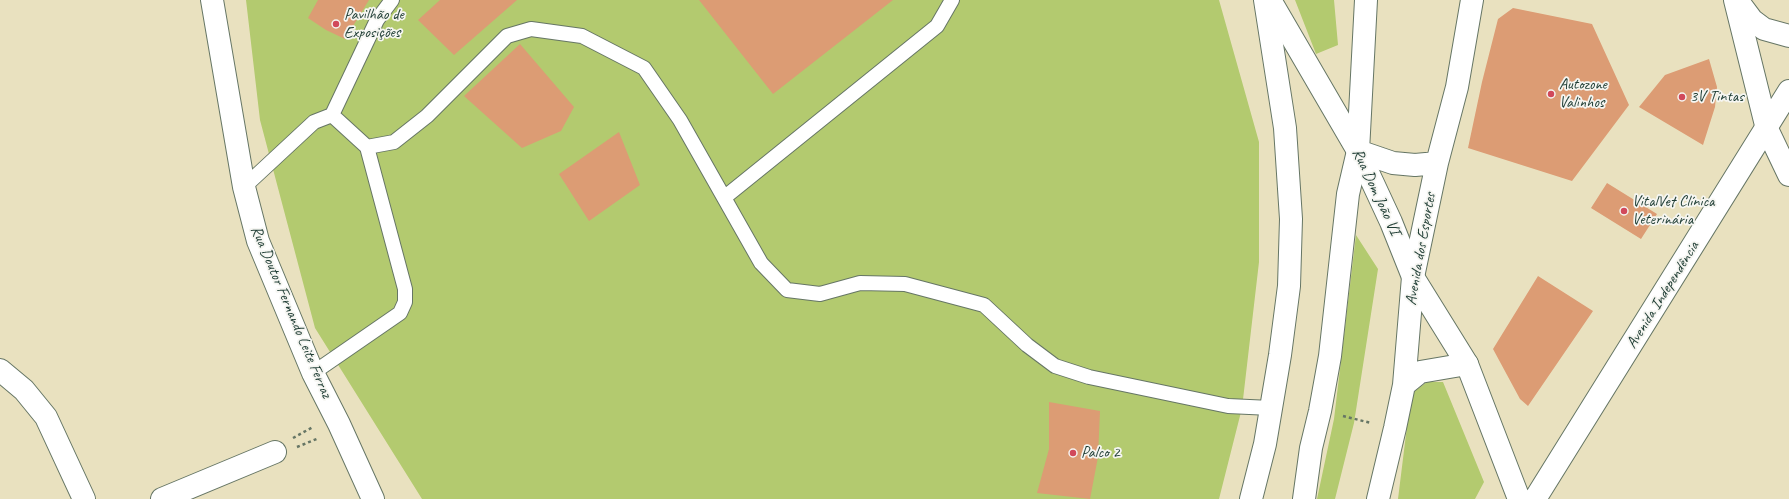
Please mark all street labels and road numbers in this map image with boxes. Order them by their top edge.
street label: Rua Dom João VI [1348,146,1404,238]
street label: Avenida dos Esportes [1402,191,1440,307]
street label: Rua Doutor Fernando Leite Ferraz [246,223,336,401]
street label: Avenida Independência [1622,238,1704,352]

